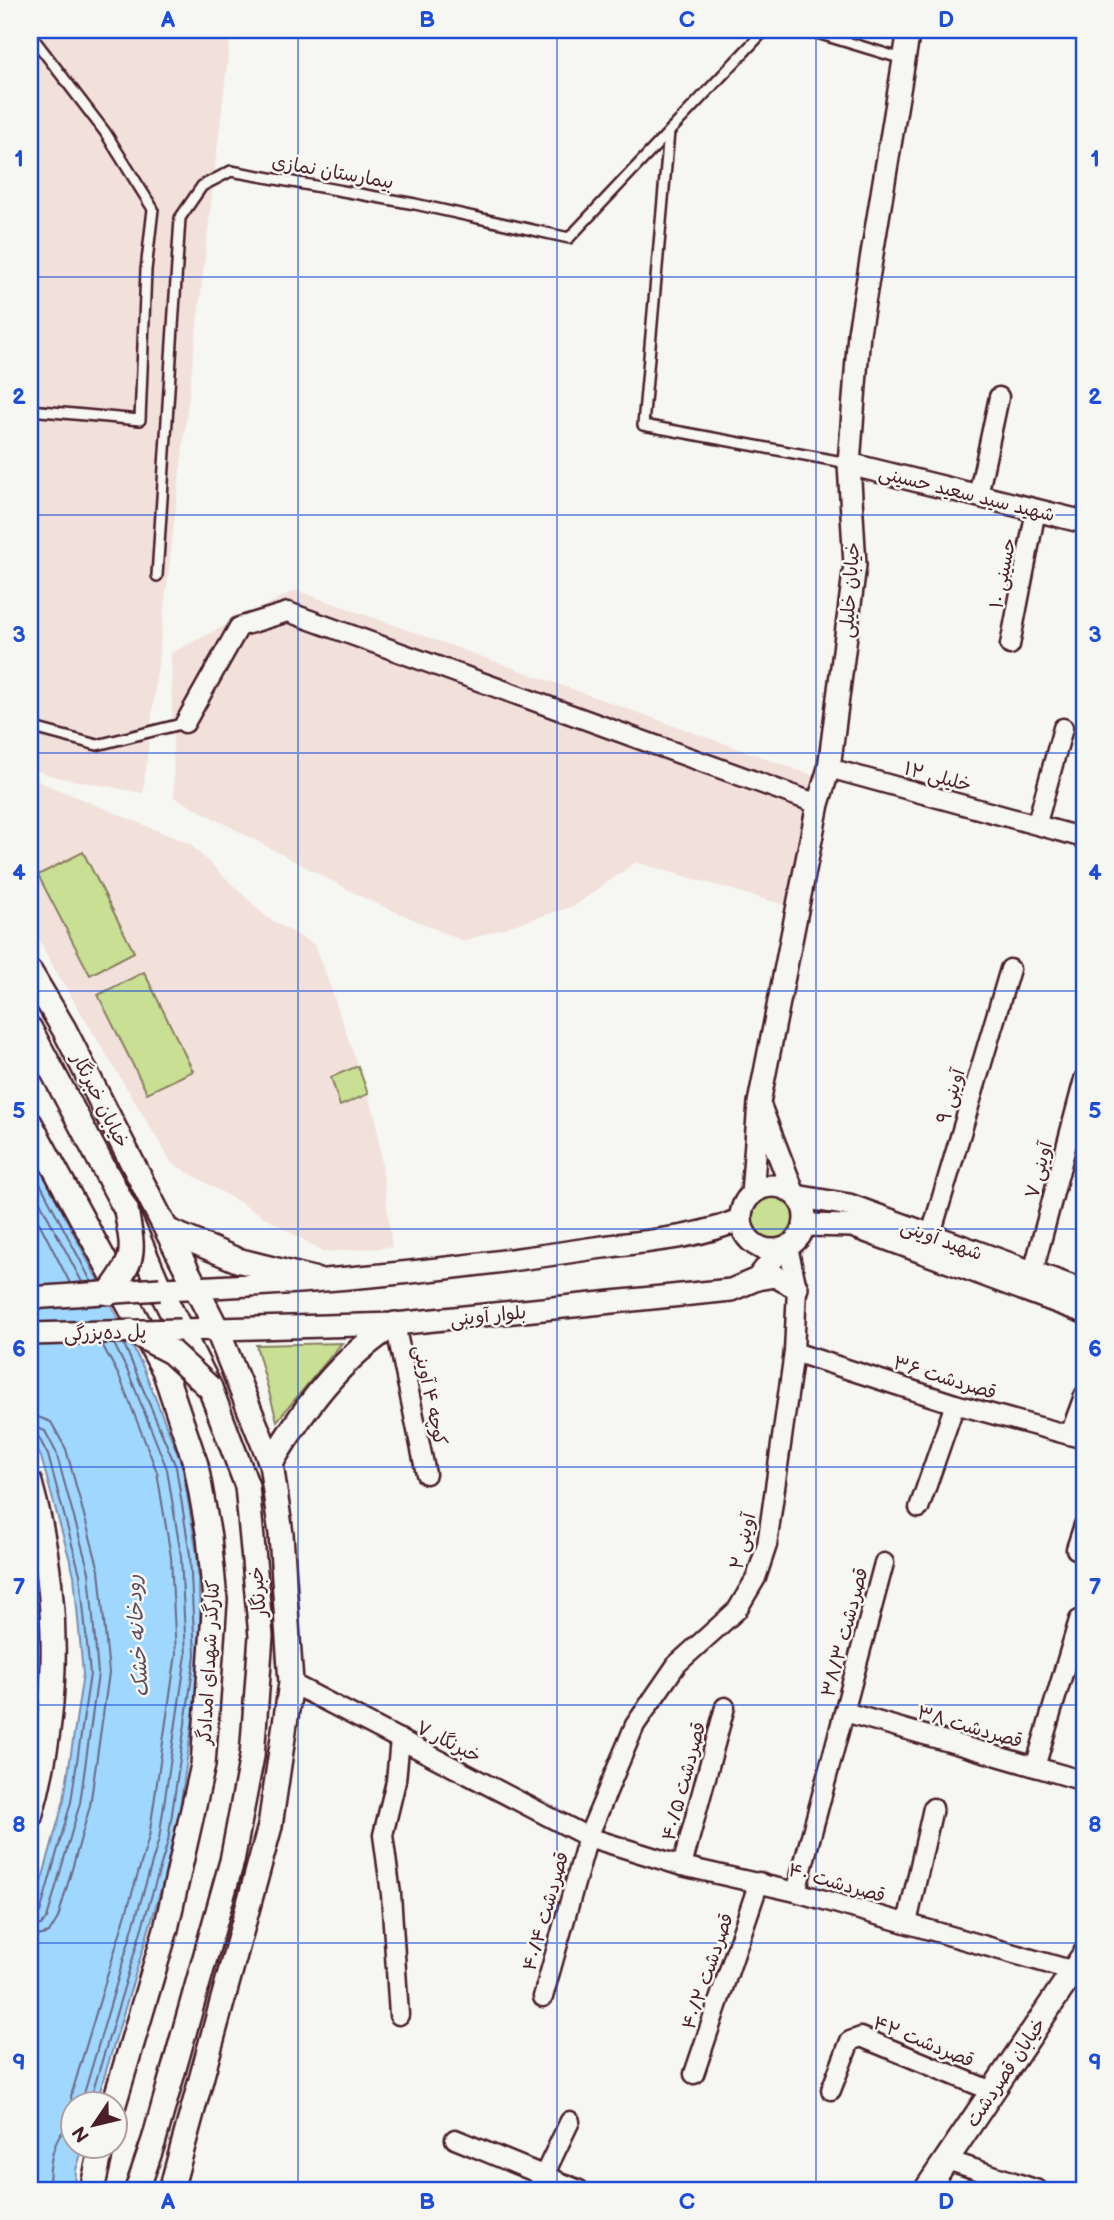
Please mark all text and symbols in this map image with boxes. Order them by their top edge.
text: A [160,6,176,34]
text: B [419,6,435,34]
text: C [679,6,695,34]
text: D [938,6,954,34]
text: 1 [14,145,24,173]
text: 1 [1090,145,1100,173]
street label: بیمارستان نمازی [270,150,395,195]
text: 2 [12,383,26,411]
text: 2 [1088,383,1102,411]
street label: شهید سید سعید حسینی [876,461,1057,527]
street label: ۱۰ حسینی [985,536,1022,611]
street label: خیابان خلیلی [836,541,865,639]
text: 3 [12,621,26,649]
text: 3 [1088,621,1102,649]
street label: ۱۲ خلیلی [901,757,974,797]
text: 4 [12,859,26,887]
text: 4 [1088,859,1102,887]
street label: خیابان خبرنگار [65,1048,133,1152]
street label: ۹ آوینی [932,1065,971,1127]
text: 5 [12,1097,26,1125]
text: 5 [1088,1097,1102,1125]
street label: ۷ آوینی [1021,1138,1058,1201]
street label: شهید آوینی [897,1215,985,1266]
street label: بلوار آوینی [449,1301,527,1332]
street label: پل ده‌بزرگی [63,1321,147,1346]
text: 6 [12,1335,26,1363]
text: 6 [1088,1335,1102,1363]
street label: کوچه ۴ آوینی [408,1343,451,1448]
street label: ۳۶ قصردشت [890,1352,999,1405]
street label: ۲ آوینی [725,1510,762,1572]
street label: خبرنگار [245,1565,272,1620]
street label: ۳۸/۳ قصردشت [817,1565,874,1699]
text: 7 [13,1573,26,1601]
text: 7 [1089,1573,1102,1601]
water label: رودخانه خشک [121,1574,154,1698]
street label: کنارگذر شهدای امدادگر [194,1579,225,1747]
street label: ۳۸ قصردشت [914,1701,1025,1753]
street label: ۷ خبرنگار [412,1716,485,1768]
street label: ۴۰/۵ قصردشت [658,1720,711,1843]
text: 8 [12,1811,26,1839]
text: 8 [1088,1811,1102,1839]
street label: ۴۰/۴ قصردشت [518,1849,574,1974]
street label: ۴۰ قصردشت [785,1859,888,1908]
street label: ۴۰/۲ قصردشت [678,1910,739,2033]
street label: ۴۲ قصردشت [870,2012,977,2073]
street label: خیابان قصردشت [961,2014,1051,2132]
text: 9 [12,2049,26,2077]
text: 9 [1088,2049,1102,2077]
north arrow [60,2090,130,2160]
text: N [68,2121,95,2146]
text: A [160,2188,176,2216]
text: B [419,2188,435,2216]
text: C [679,2188,695,2216]
text: D [938,2188,954,2216]

